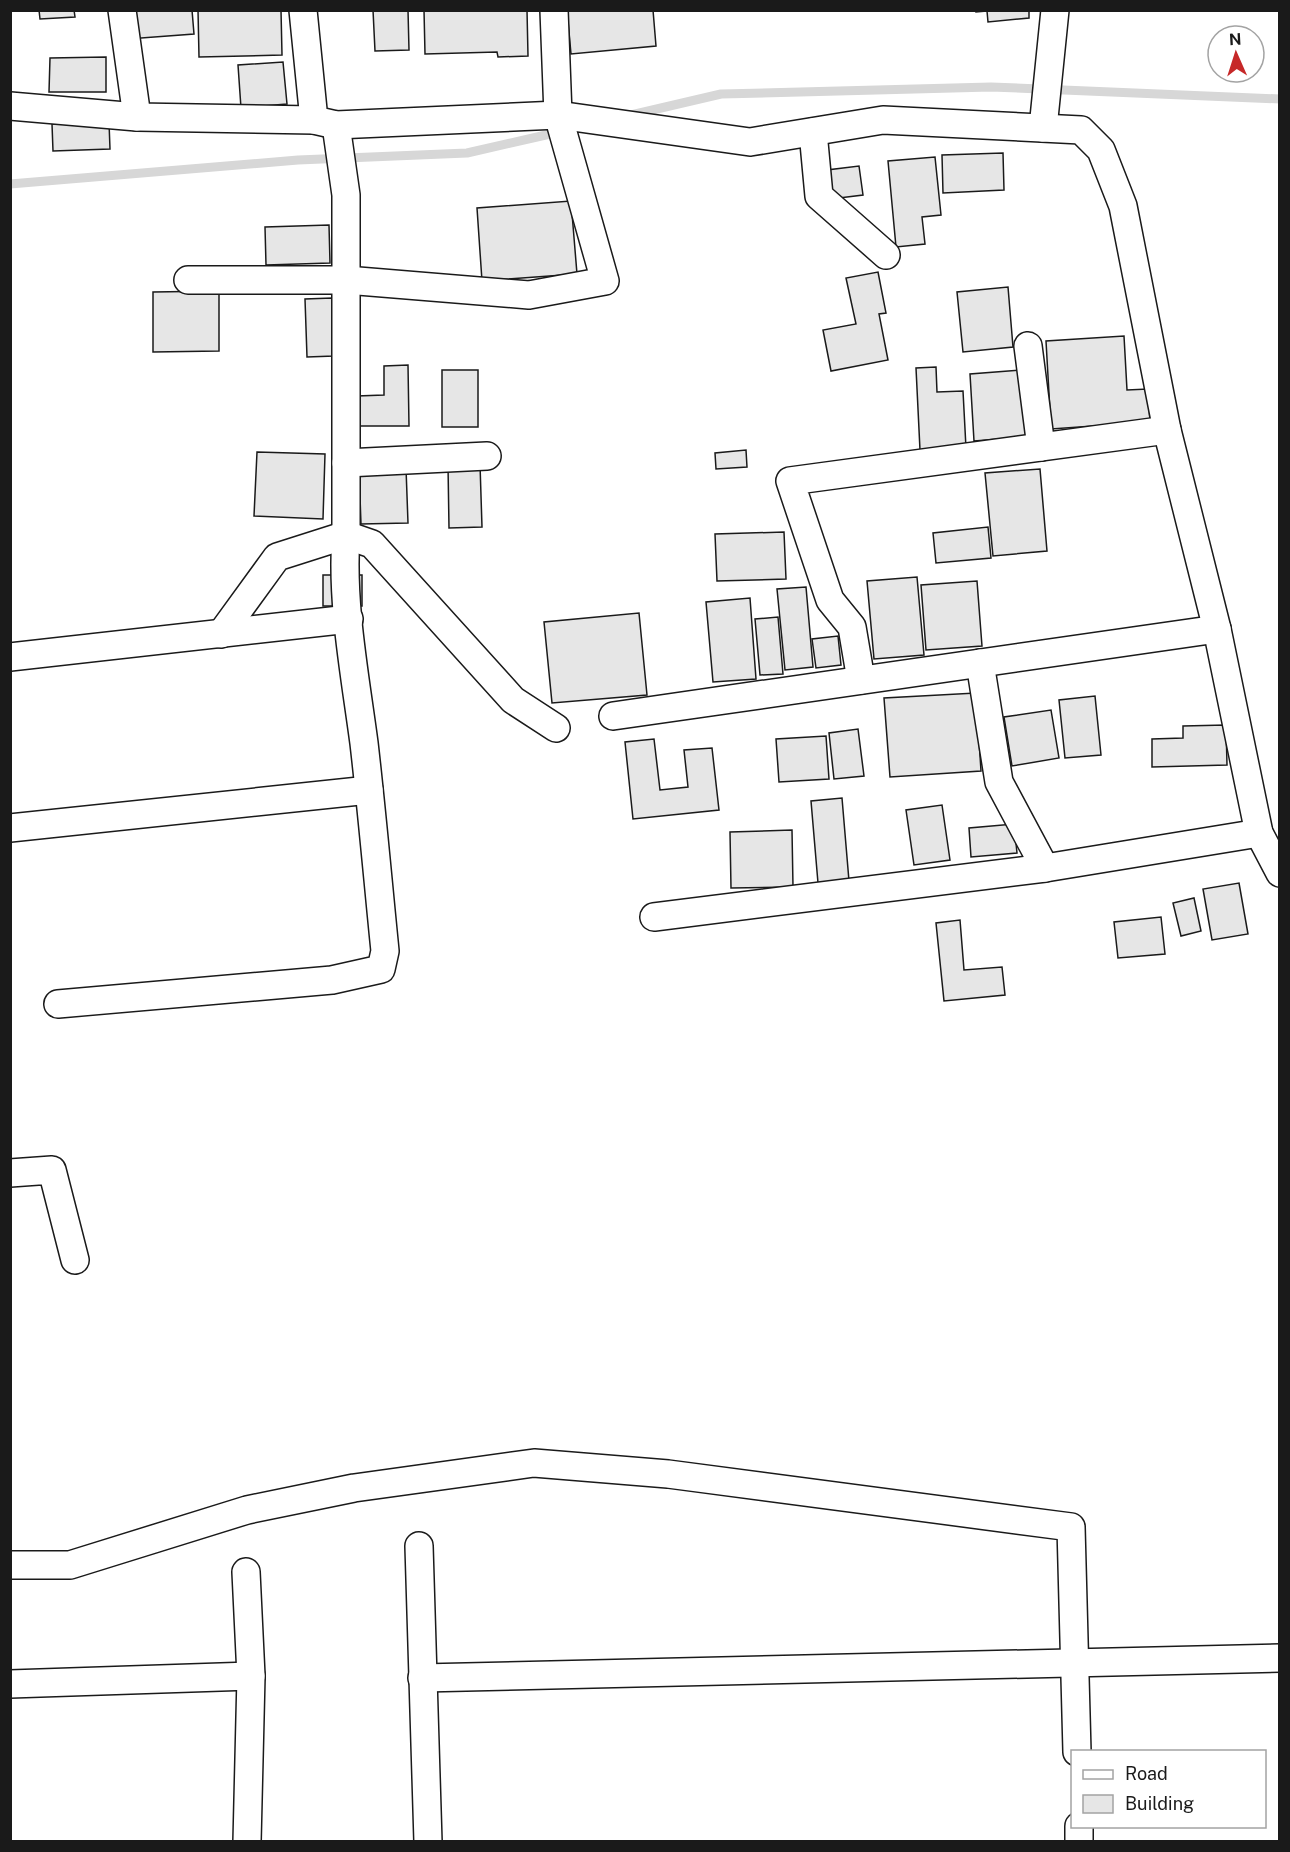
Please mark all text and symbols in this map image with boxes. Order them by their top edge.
north arrow [1206,24,1266,84]
text: N [1228,30,1242,49]
legend [1071,1750,1266,1828]
text: Road [1125,1763,1168,1784]
text: Building [1125,1793,1194,1814]

